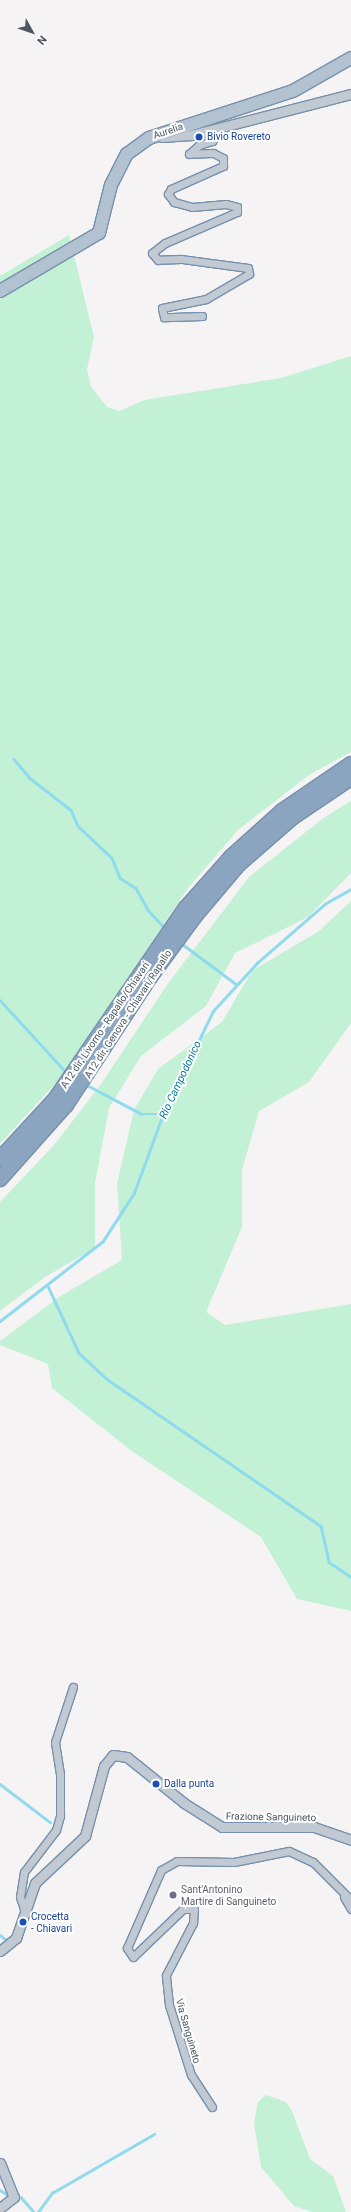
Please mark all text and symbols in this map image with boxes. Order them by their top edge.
north arrow [12,12,52,52]
text: N [34,33,49,47]
street label: Aurelia [151,120,185,142]
place label: Bivio Rovereto [207,131,270,143]
marker: Bivio Rovereto [194,132,204,142]
street label: A12 dir. Genova - Chiavari/Rapallo [82,948,174,1080]
street label: A12 dir. Livorno - Rapallo/Chiavari [58,959,152,1091]
water label: Rio Campodonico [157,1039,205,1121]
place label: Dalla punta [164,1778,214,1790]
marker: Dalla punta [151,1779,161,1789]
street label: Frazione Sanguineto [226,1810,316,1824]
place label: Sant'Antonino Martire di Sanguineto [181,1883,276,1906]
marker: Sant'Antonino Martire di Sanguineto [168,1890,178,1900]
place label: Crocetta - Chiavari [31,1910,72,1934]
marker: Crocetta - Chiavari [18,1917,28,1927]
street label: Via Sanguineto [173,1997,203,2065]

